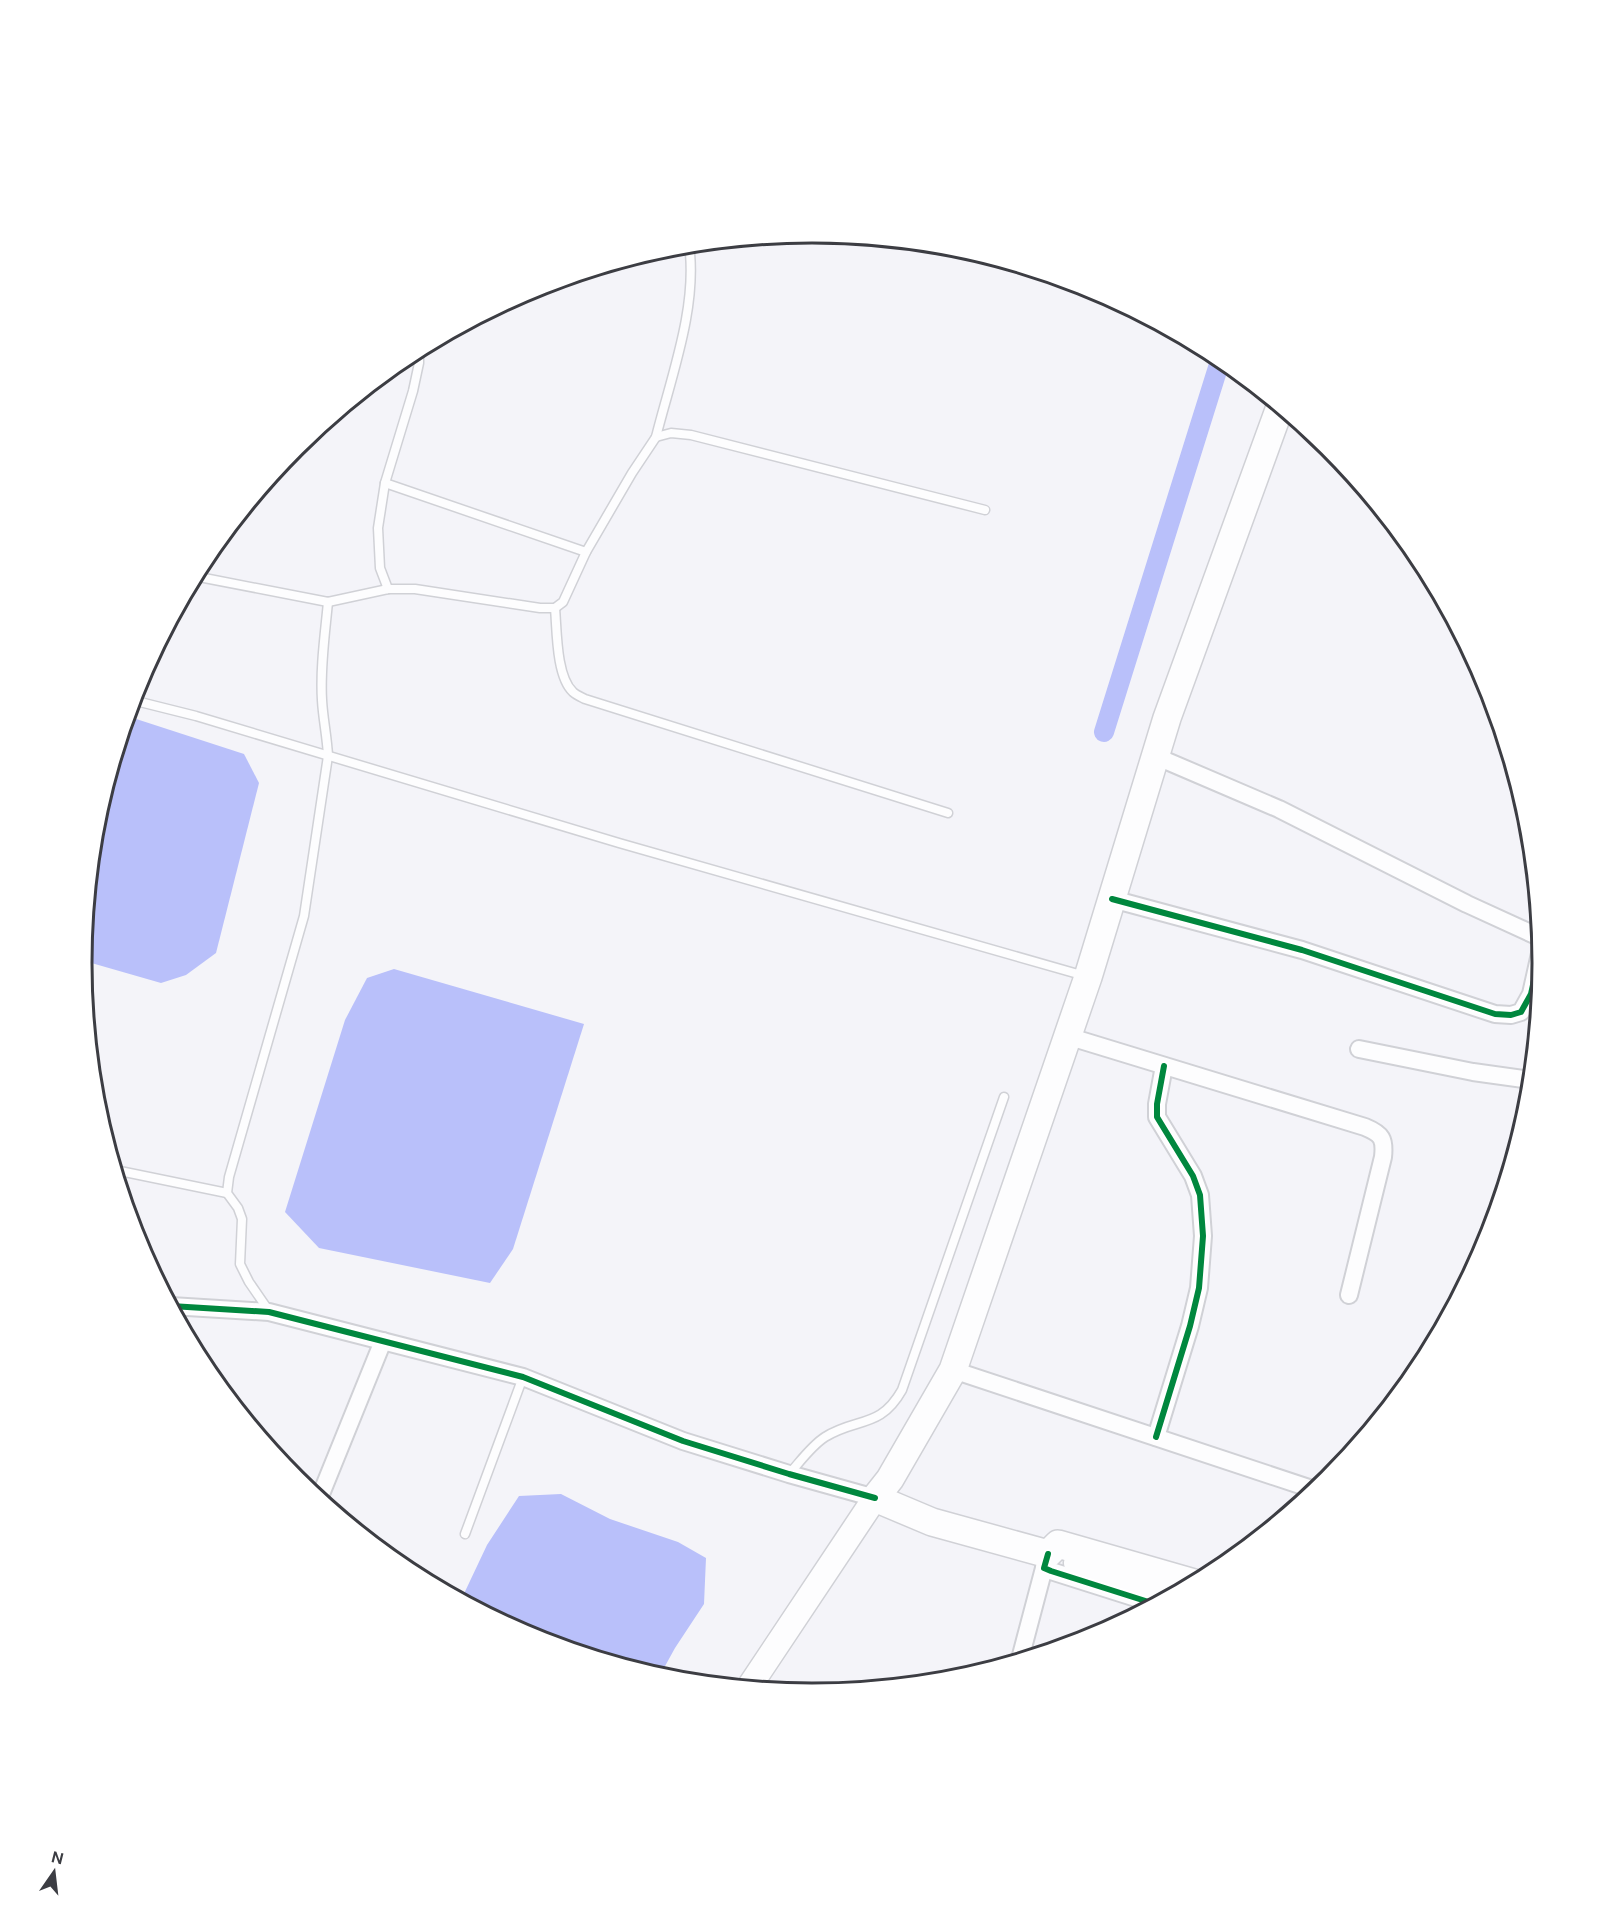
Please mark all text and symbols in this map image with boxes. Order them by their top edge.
north arrow [24,1842,84,1902]
text: N [49,1846,66,1870]

